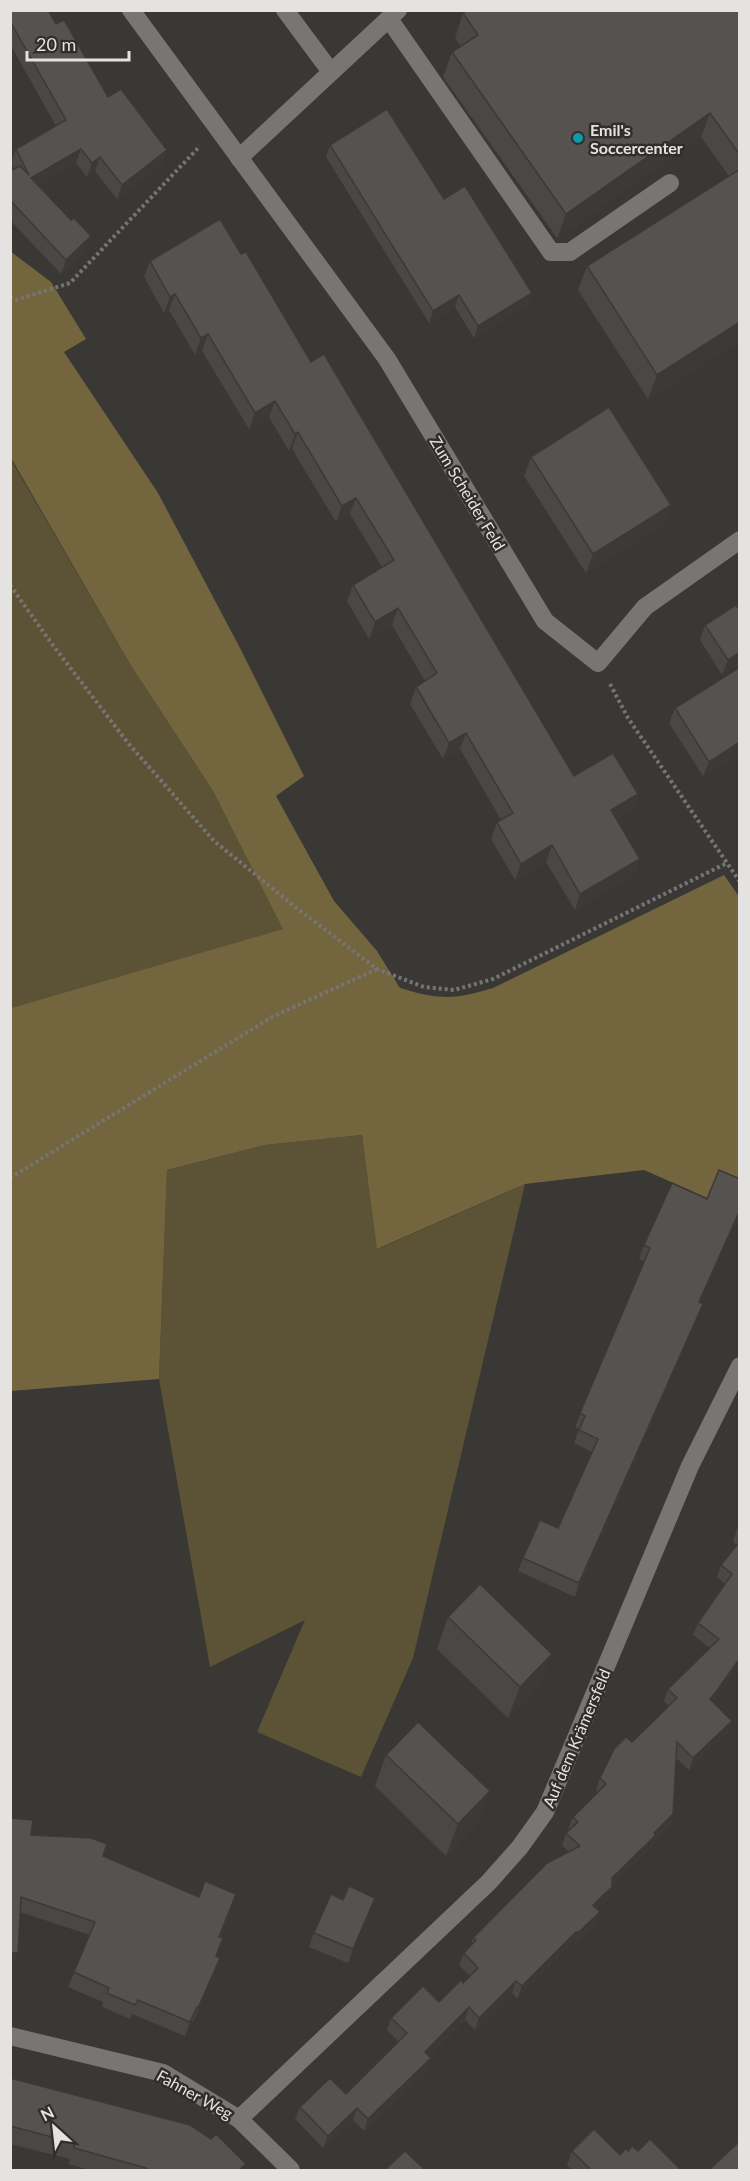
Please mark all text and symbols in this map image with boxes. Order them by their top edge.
scale bar [27,24,129,62]
text: 20 m [36,33,76,55]
place label: Emil's Soccercenter [590,120,683,157]
marker: Emil's Soccercenter [571,131,585,145]
street label: Zum Scheider Feld [427,433,509,553]
street label: Auf dem Krämersfeld [538,1666,614,1810]
street label: Fahner Weg [154,2065,236,2123]
north arrow [24,2097,84,2157]
text: N [37,2102,57,2124]

